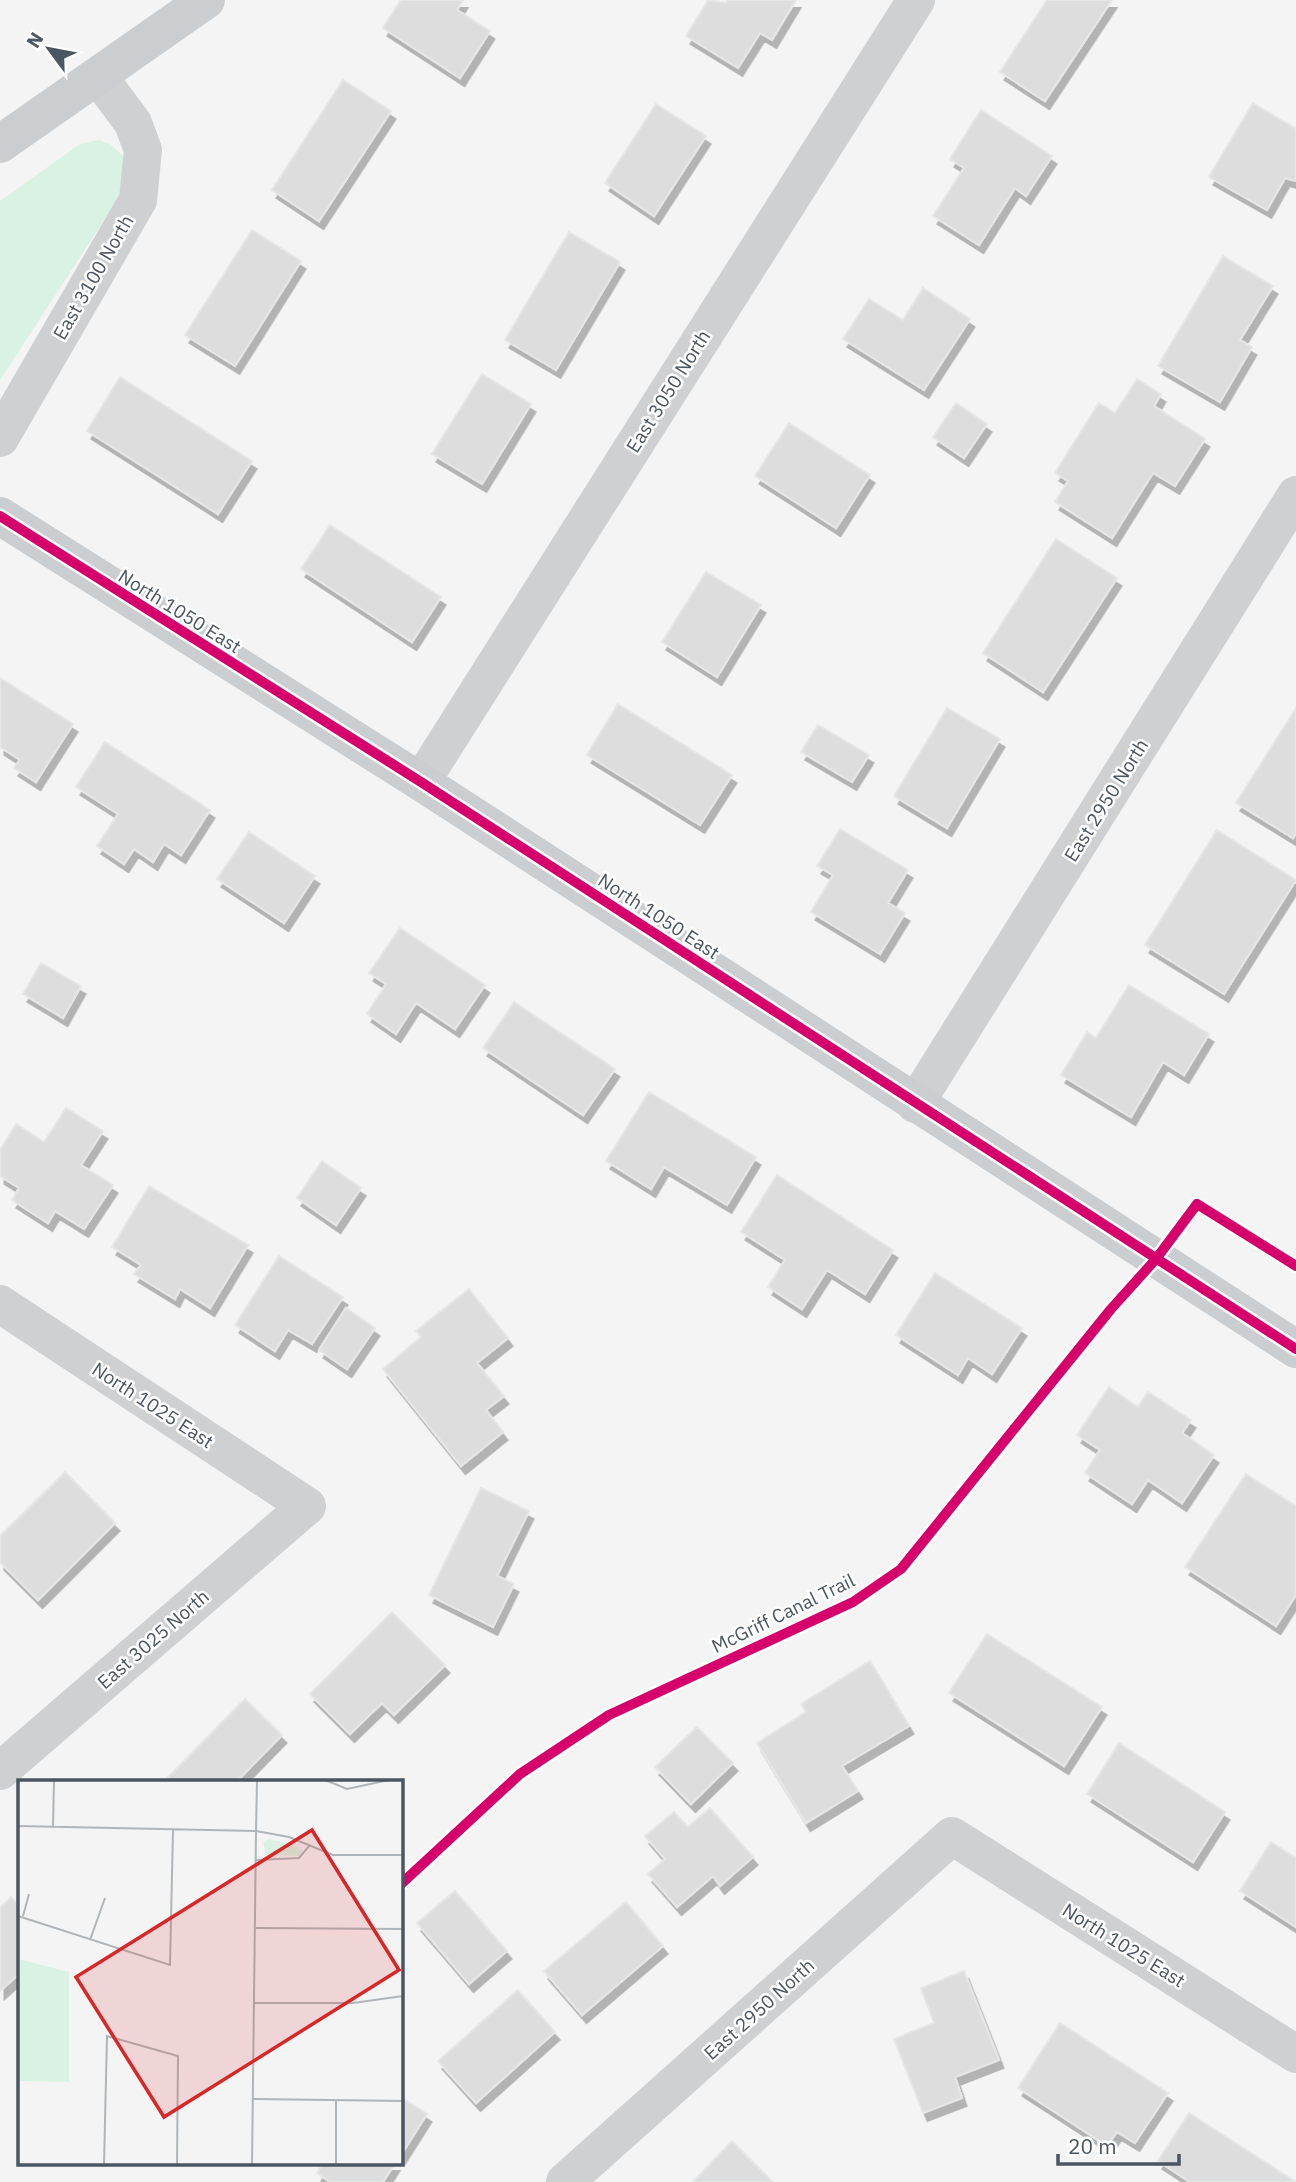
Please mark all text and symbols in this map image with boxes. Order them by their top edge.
north arrow [14,14,84,84]
text: N [21,28,48,52]
street label: East 3100 North [48,210,138,344]
street label: East 3050 North [621,325,715,457]
street label: North 1050 East [114,564,246,658]
street label: East 2950 North [1059,734,1153,866]
street label: North 1050 East [594,868,724,964]
street label: North 1025 East [88,1357,218,1453]
street label: McGriff Canal Trail [708,1568,858,1658]
street label: East 3025 North [92,1584,214,1694]
inset map [18,1780,402,2164]
street label: North 1025 East [1058,1898,1190,1992]
street label: East 2950 North [699,1953,819,2065]
scale bar [1058,2122,1179,2166]
text: 20 m [1068,2132,1117,2160]

